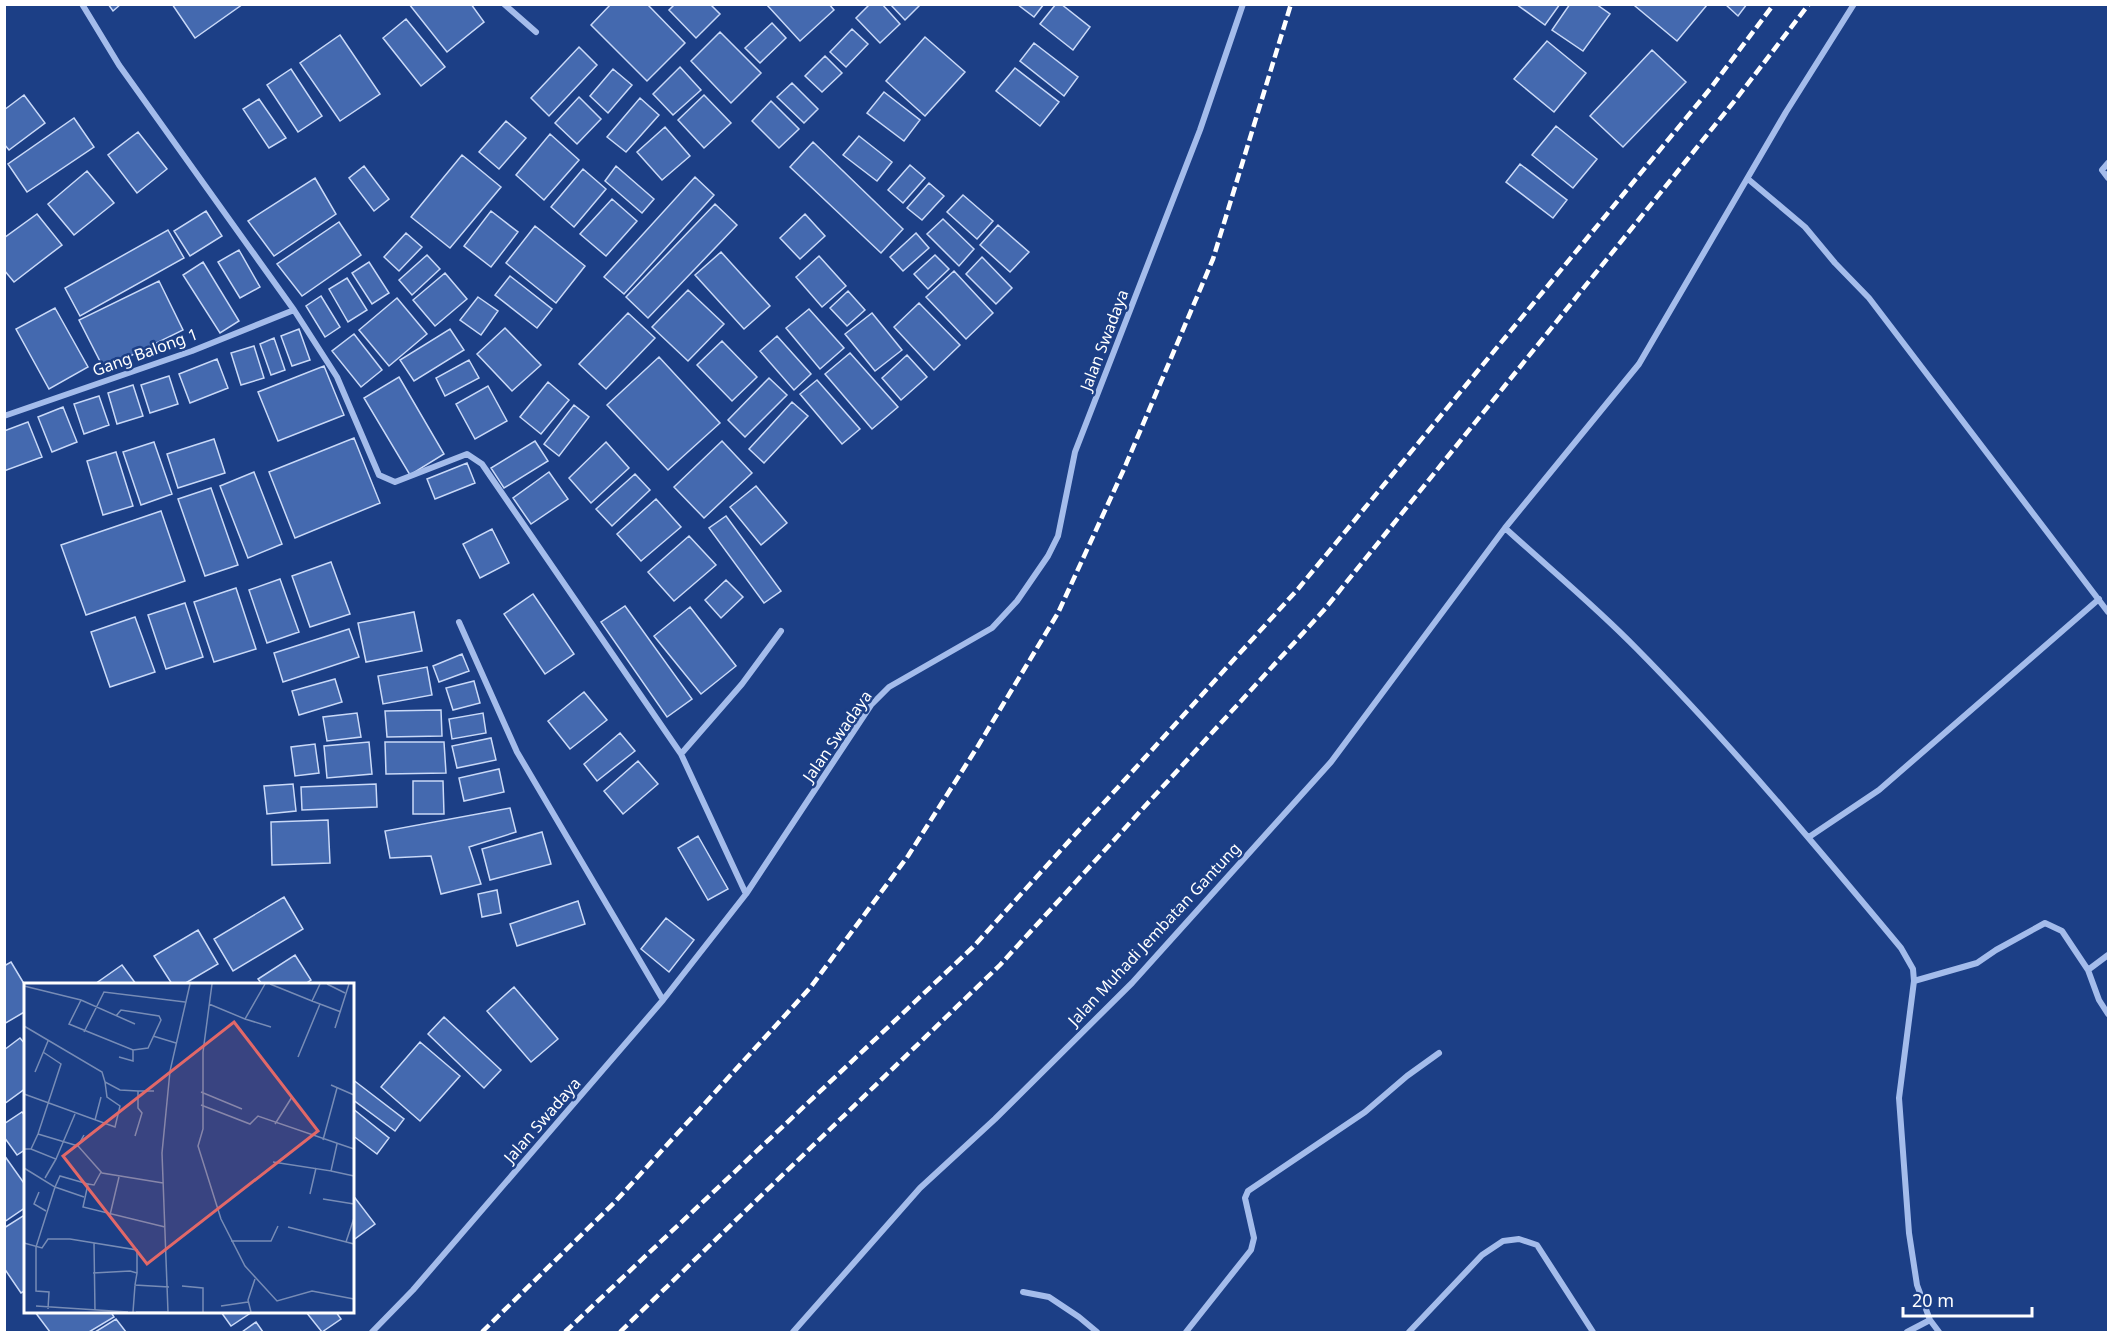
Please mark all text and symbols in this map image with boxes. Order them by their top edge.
street label: Jalan Swadaya [1074,286,1133,396]
street label: Gang Balong 1 [89,323,201,381]
street label: Jalan Swadaya [796,686,877,788]
street label: Jalan Muhadi Jembatan Gantung [1061,837,1245,1032]
inset map [24,983,354,1313]
street label: Jalan Swadaya [497,1072,585,1169]
scale bar [1903,1280,2032,1318]
text: 20 m [1912,1288,1954,1312]

